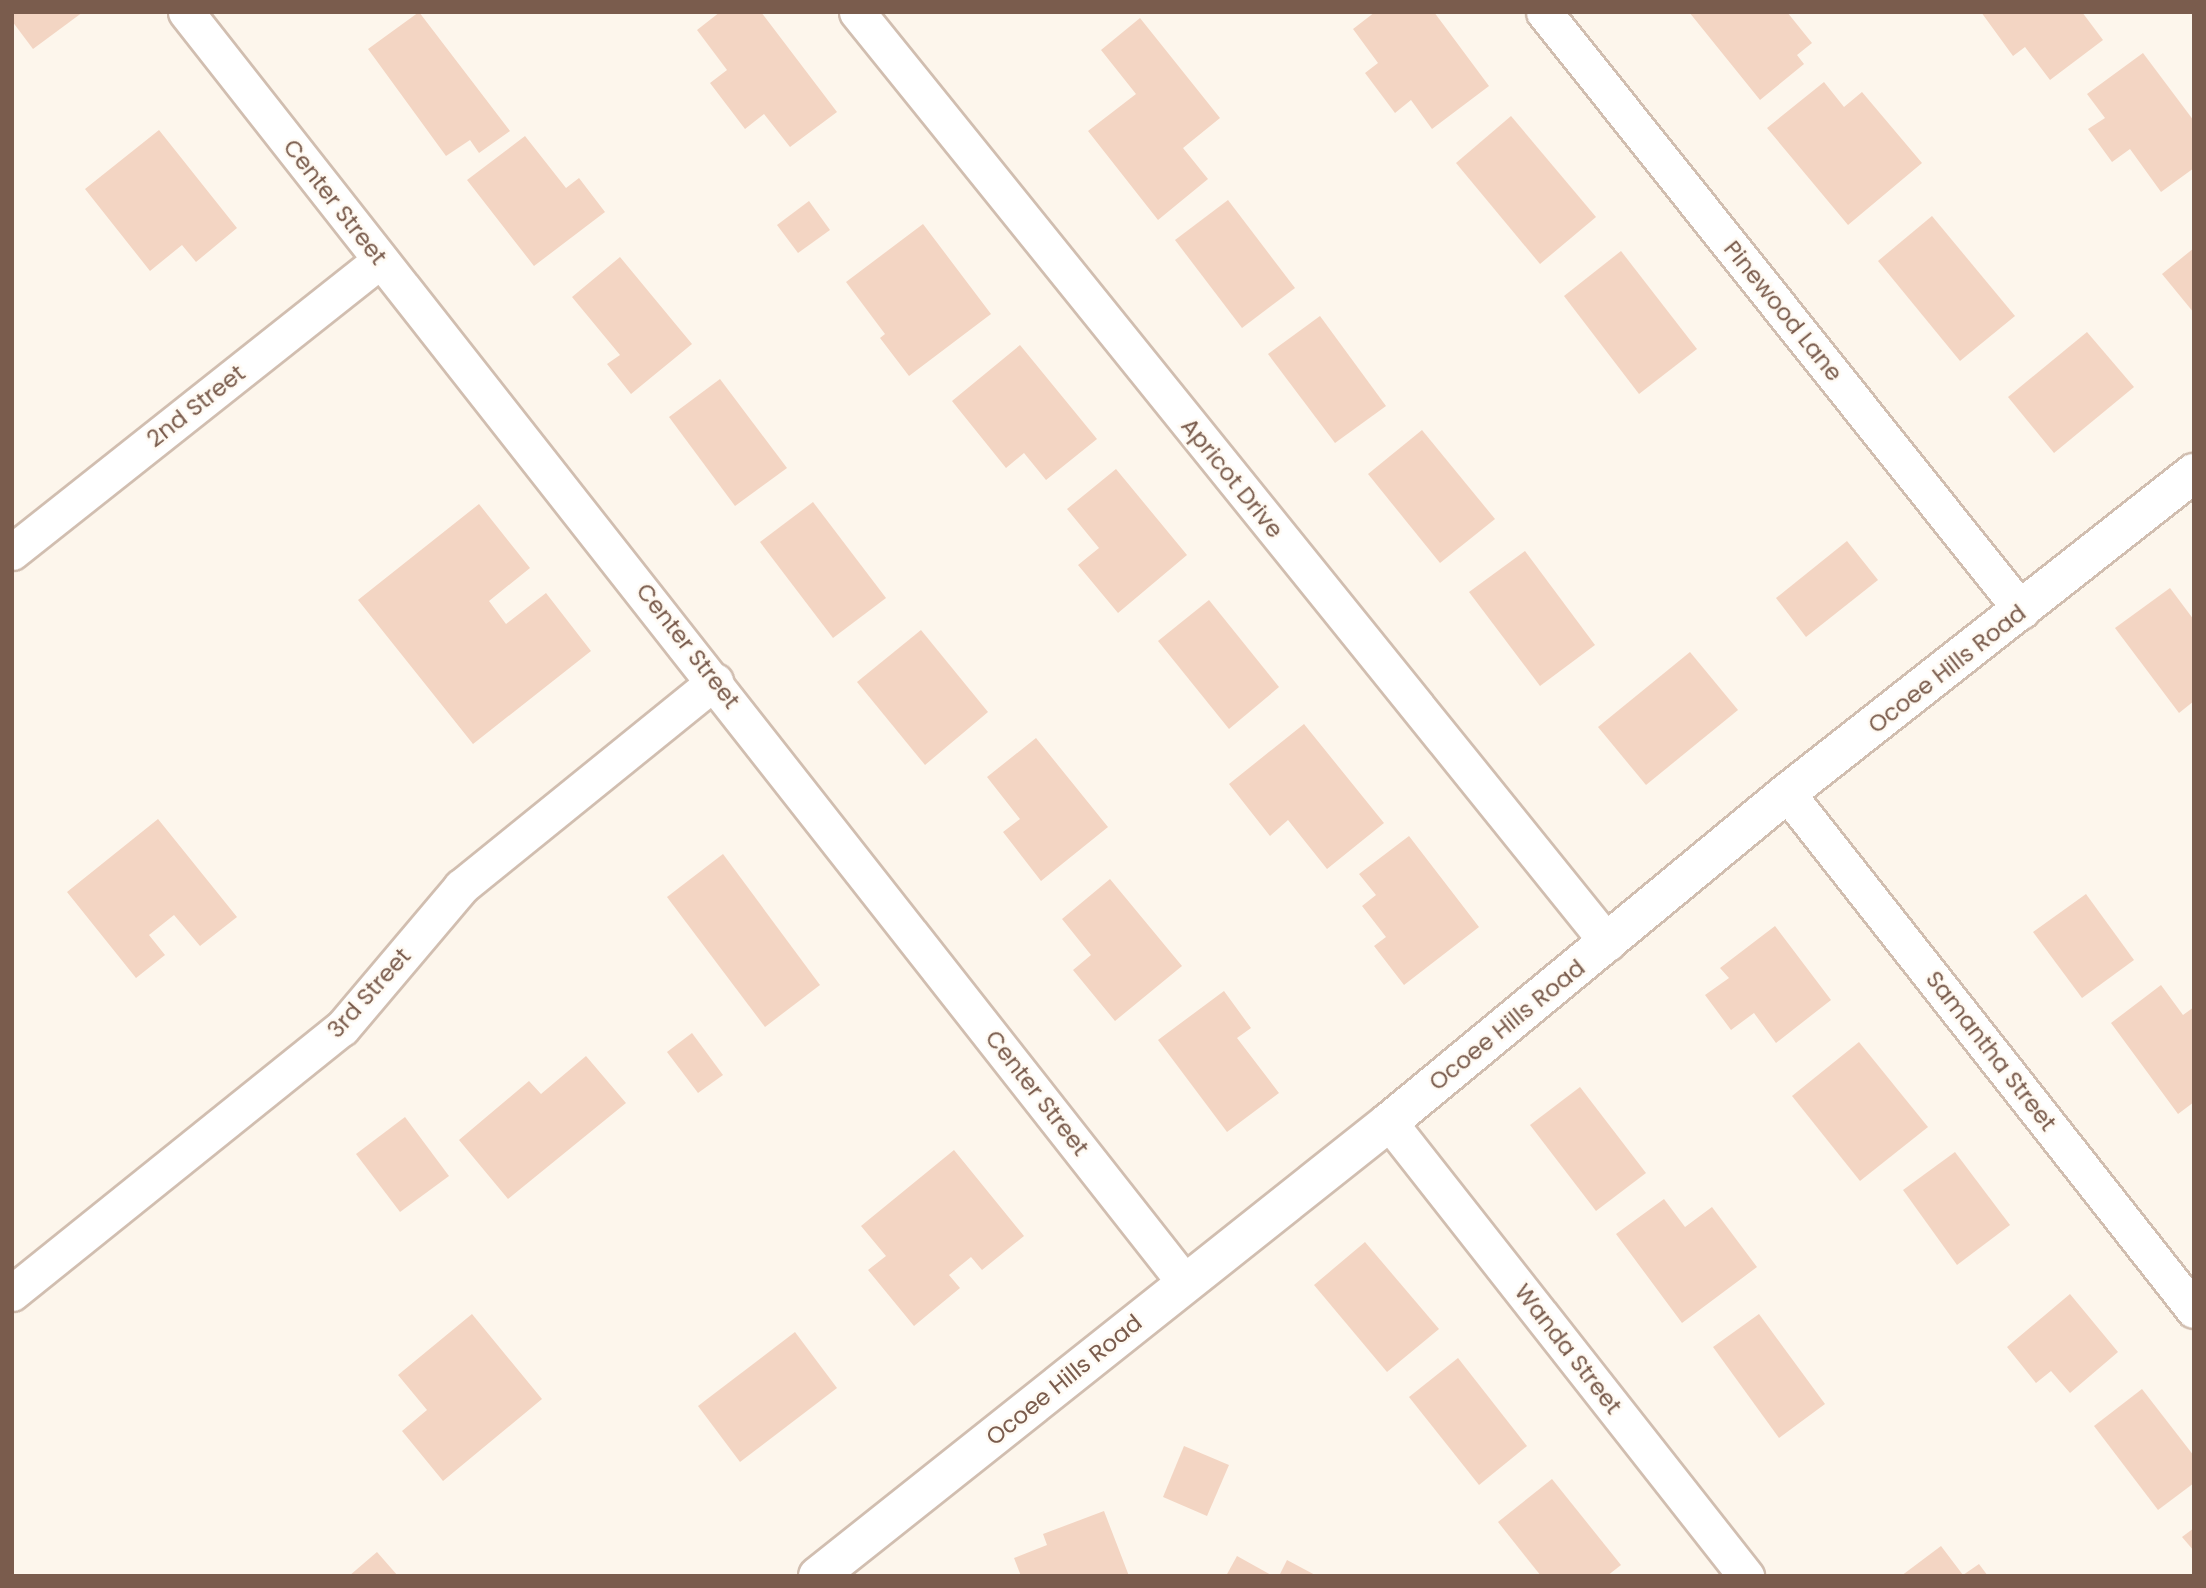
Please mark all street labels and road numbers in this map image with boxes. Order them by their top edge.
street label: Center Street [278,134,392,270]
street label: Pinewood Lane [1718,235,1848,387]
street label: 2nd Street [141,359,251,453]
street label: Apricot Drive [1175,413,1289,543]
street label: Center Street [631,578,745,714]
street label: Ocoee Hills Road [1863,599,2031,739]
street label: 3rd Street [322,942,416,1044]
street label: Ocoee Hills Road [1424,954,1590,1096]
street label: Samantha Street [1920,966,2062,1136]
street label: Center Street [980,1025,1094,1161]
street label: Wanda Street [1509,1279,1627,1419]
street label: Ocoee Hills Road [981,1309,1147,1451]

